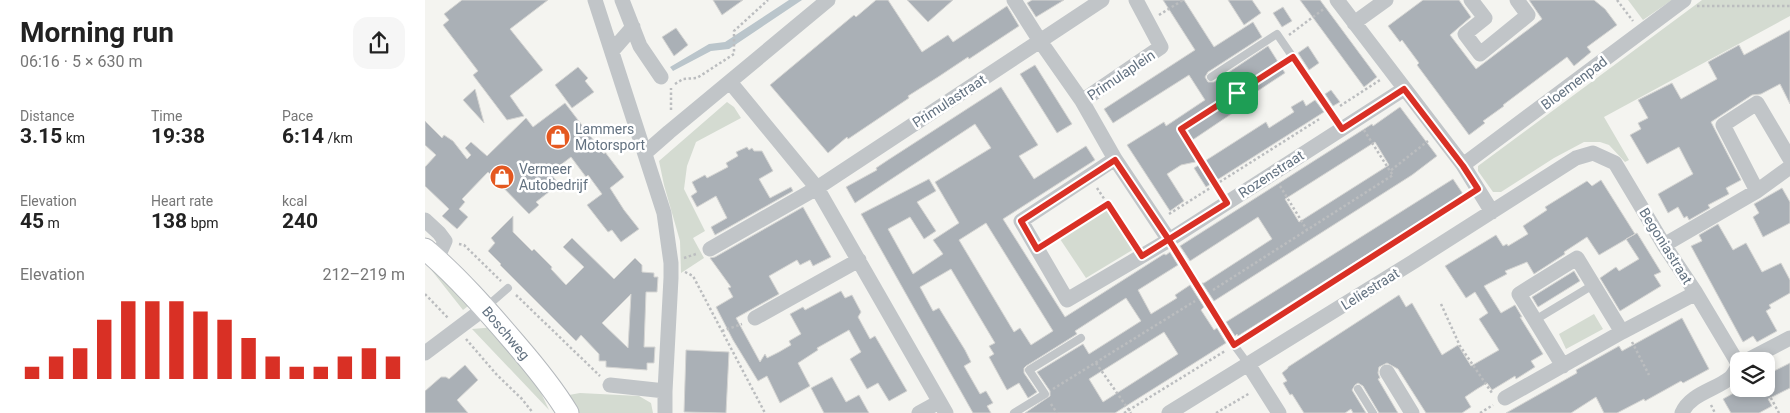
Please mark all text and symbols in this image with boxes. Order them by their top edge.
text: Morning run [20,16,174,49]
button: share [353,17,405,69]
street label: Primulaplein [1084,47,1158,103]
text: 06:16 · 5 × 630 m [20,52,142,71]
street label: Bloemenpad [1538,53,1610,113]
street label: Primulastraat [909,71,989,131]
pin [1216,72,1258,114]
icon: arrive [1223,79,1251,107]
text: Distance [20,108,75,124]
text: Time [151,108,182,124]
text: Pace [282,108,313,124]
place label: Lammers Motorsport [575,121,646,153]
text: 3.15 [20,124,62,148]
text: 19:38 [151,124,205,148]
text: 6:14 [282,124,324,148]
shop icon: Lammers Motorsport [545,124,571,150]
text: km [62,130,85,146]
text: /km [324,130,353,146]
street label: Rozenstraat [1235,147,1307,201]
place label: Vermeer Autobedrijf [519,161,588,193]
shop icon: Vermeer Autobedrijf [489,164,515,190]
text: Elevation [20,193,77,209]
text: Heart rate [151,193,213,209]
text: kcal [282,193,307,209]
street label: Begoniastraat [1636,205,1696,287]
text: 45 [20,209,44,233]
text: 138 [151,209,187,233]
text: 240 [282,209,318,233]
text: m [44,215,60,231]
text: bpm [187,215,219,231]
text: Elevation [20,265,85,284]
text: 212–219 m [323,265,405,284]
street label: Leliestraat [1338,265,1402,313]
street label: Boschweg [479,303,533,363]
map controls [1730,352,1775,397]
button: layers [1730,352,1775,397]

